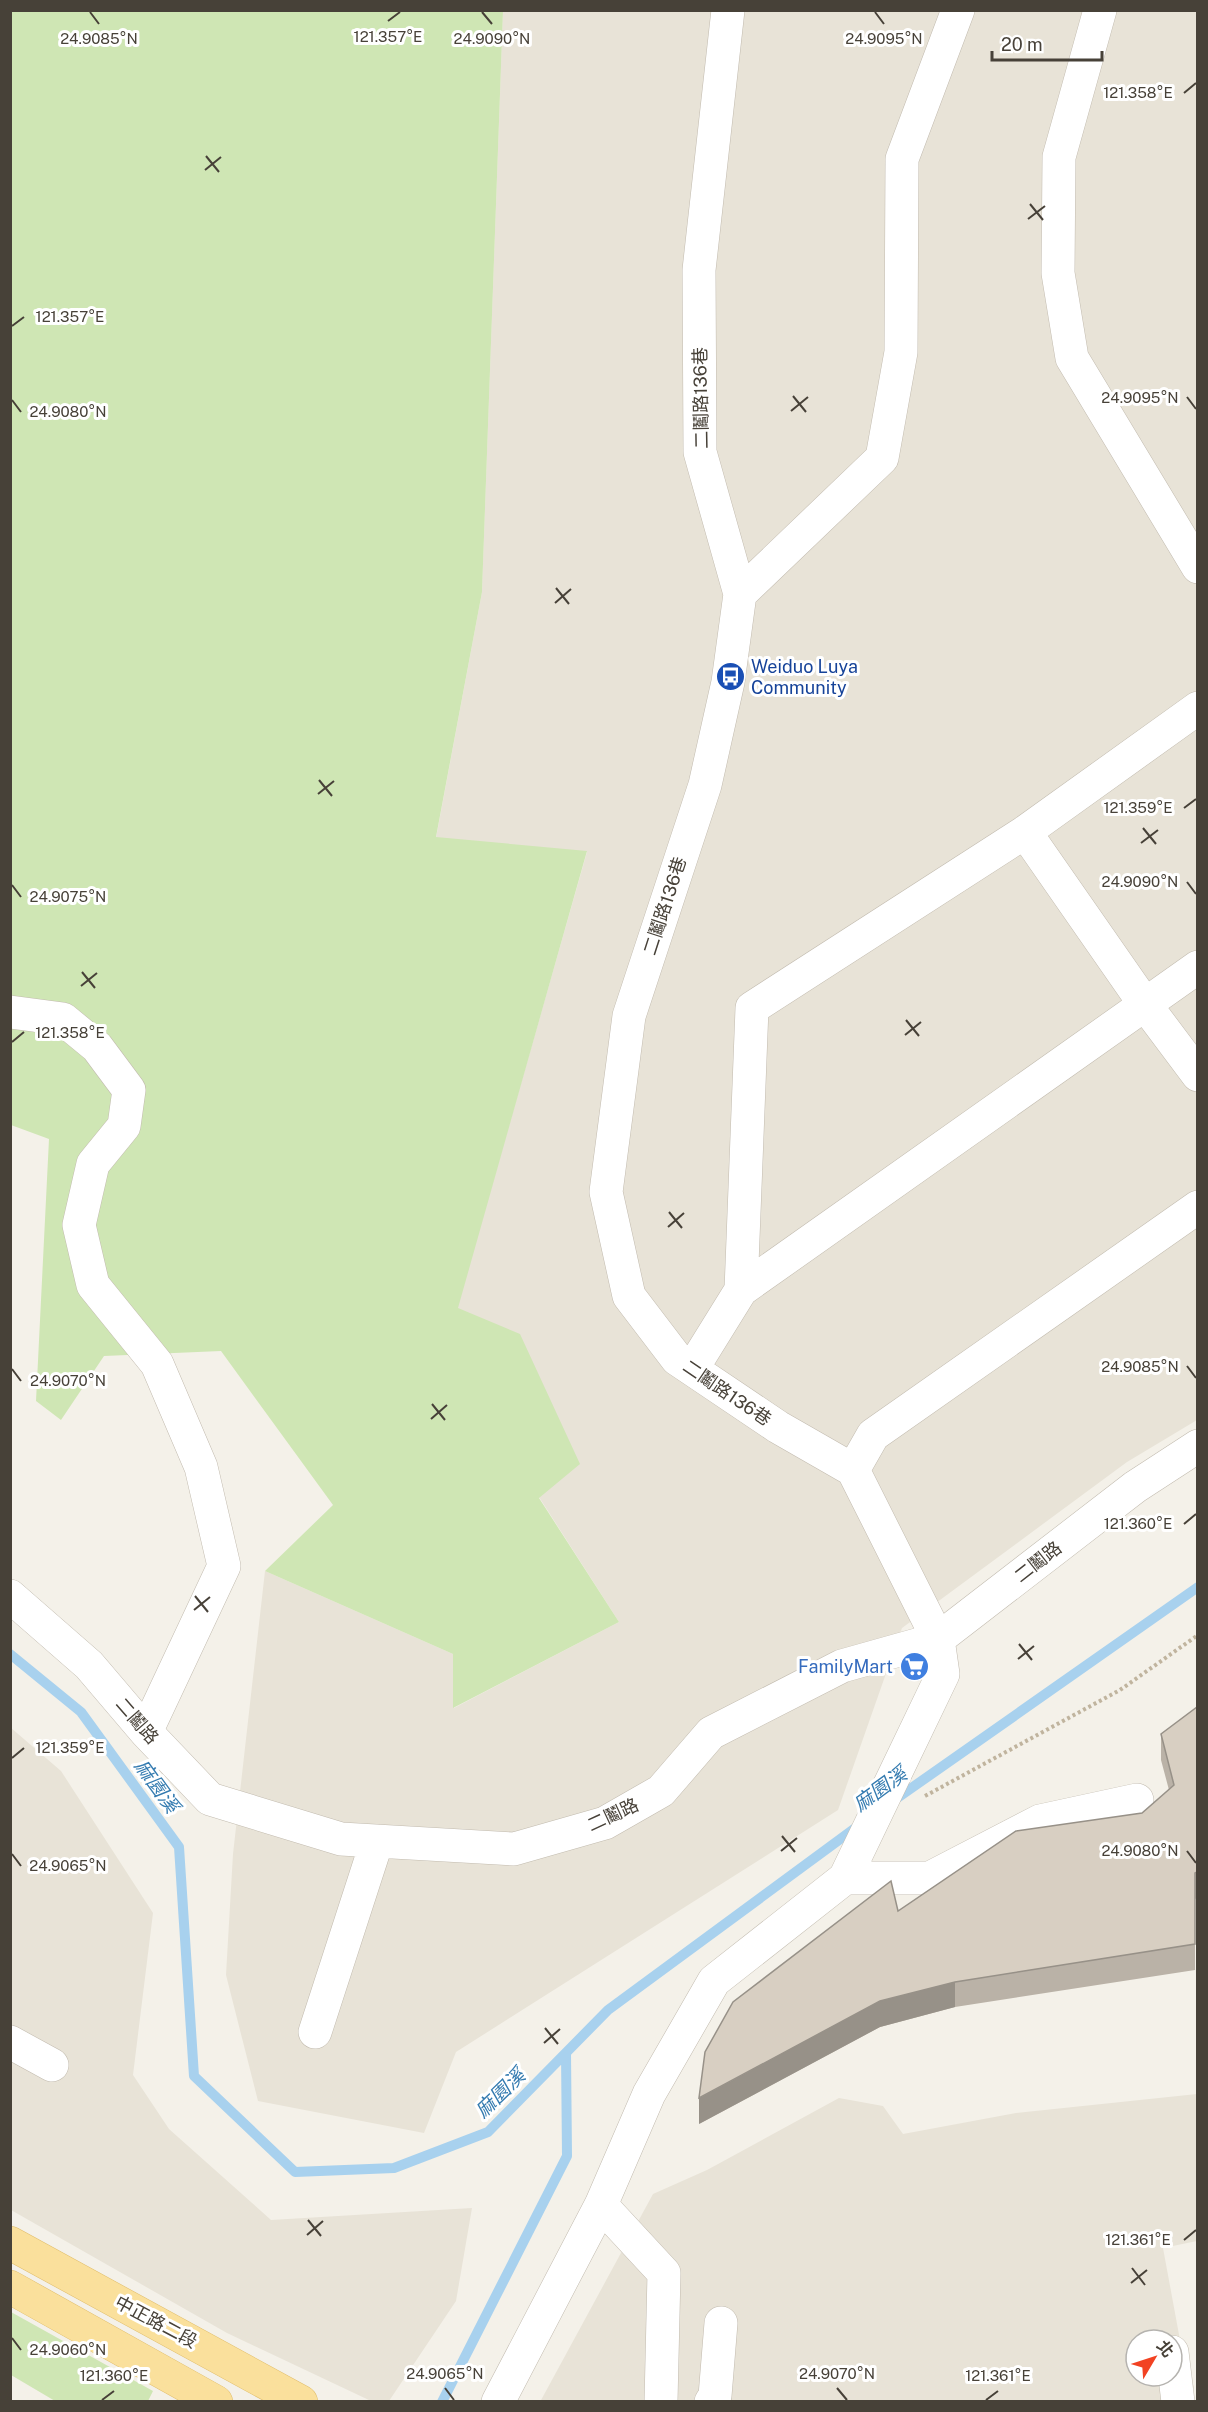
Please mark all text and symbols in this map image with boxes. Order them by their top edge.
scale bar [992,24,1102,62]
text: 121.357°E [354,28,422,45]
text: 24.9085°N [60,30,138,47]
text: 24.9090°N [454,30,530,47]
text: 24.9095°N [845,30,923,47]
text: 20 m [1001,34,1043,55]
text: 121.358°E [1103,84,1173,101]
text: 121.357°E [36,308,104,325]
street label: 二鬮路136巷 [689,347,712,449]
text: 24.9095°N [1101,389,1179,406]
text: 24.9080°N [29,403,107,420]
place label: Weiduo Luya Community [751,656,858,698]
bus stop icon: Weiduo Luya Community [714,661,746,693]
text: 121.359°E [1103,799,1173,816]
street label: 二鬮路136巷 [639,854,690,957]
text: 24.9090°N [1102,873,1178,890]
text: 24.9075°N [30,888,106,905]
text: 121.358°E [35,1024,105,1041]
street label: 二鬮路136巷 [679,1355,775,1430]
text: 24.9085°N [1101,1358,1179,1375]
text: 24.9070°N [30,1372,106,1389]
text: 121.360°E [1104,1515,1172,1532]
street label: 二鬮路 [1010,1537,1065,1587]
supermarket icon: FamilyMart [898,1651,930,1683]
place label: FamilyMart [798,1656,893,1677]
street label: 二鬮路 [112,1693,163,1748]
text: 121.359°E [35,1739,105,1756]
water label: 麻園溪 [130,1755,186,1820]
water label: 麻園溪 [849,1760,914,1816]
street label: 二鬮路 [584,1794,642,1835]
text: 24.9080°N [1101,1842,1179,1859]
text: 24.9065°N [29,1857,107,1874]
water label: 麻園溪 [470,2061,532,2122]
text: 121.361°E [1105,2231,1171,2248]
street label: 中正路二段 [112,2291,201,2352]
north arrow [1124,2328,1184,2388]
text: 北 [1153,2337,1178,2361]
text: 24.9060°N [30,2341,106,2358]
text: 24.9065°N [406,2365,484,2382]
text: 24.9070°N [799,2365,875,2382]
text: 121.360°E [80,2367,148,2384]
text: 121.361°E [965,2367,1031,2384]

